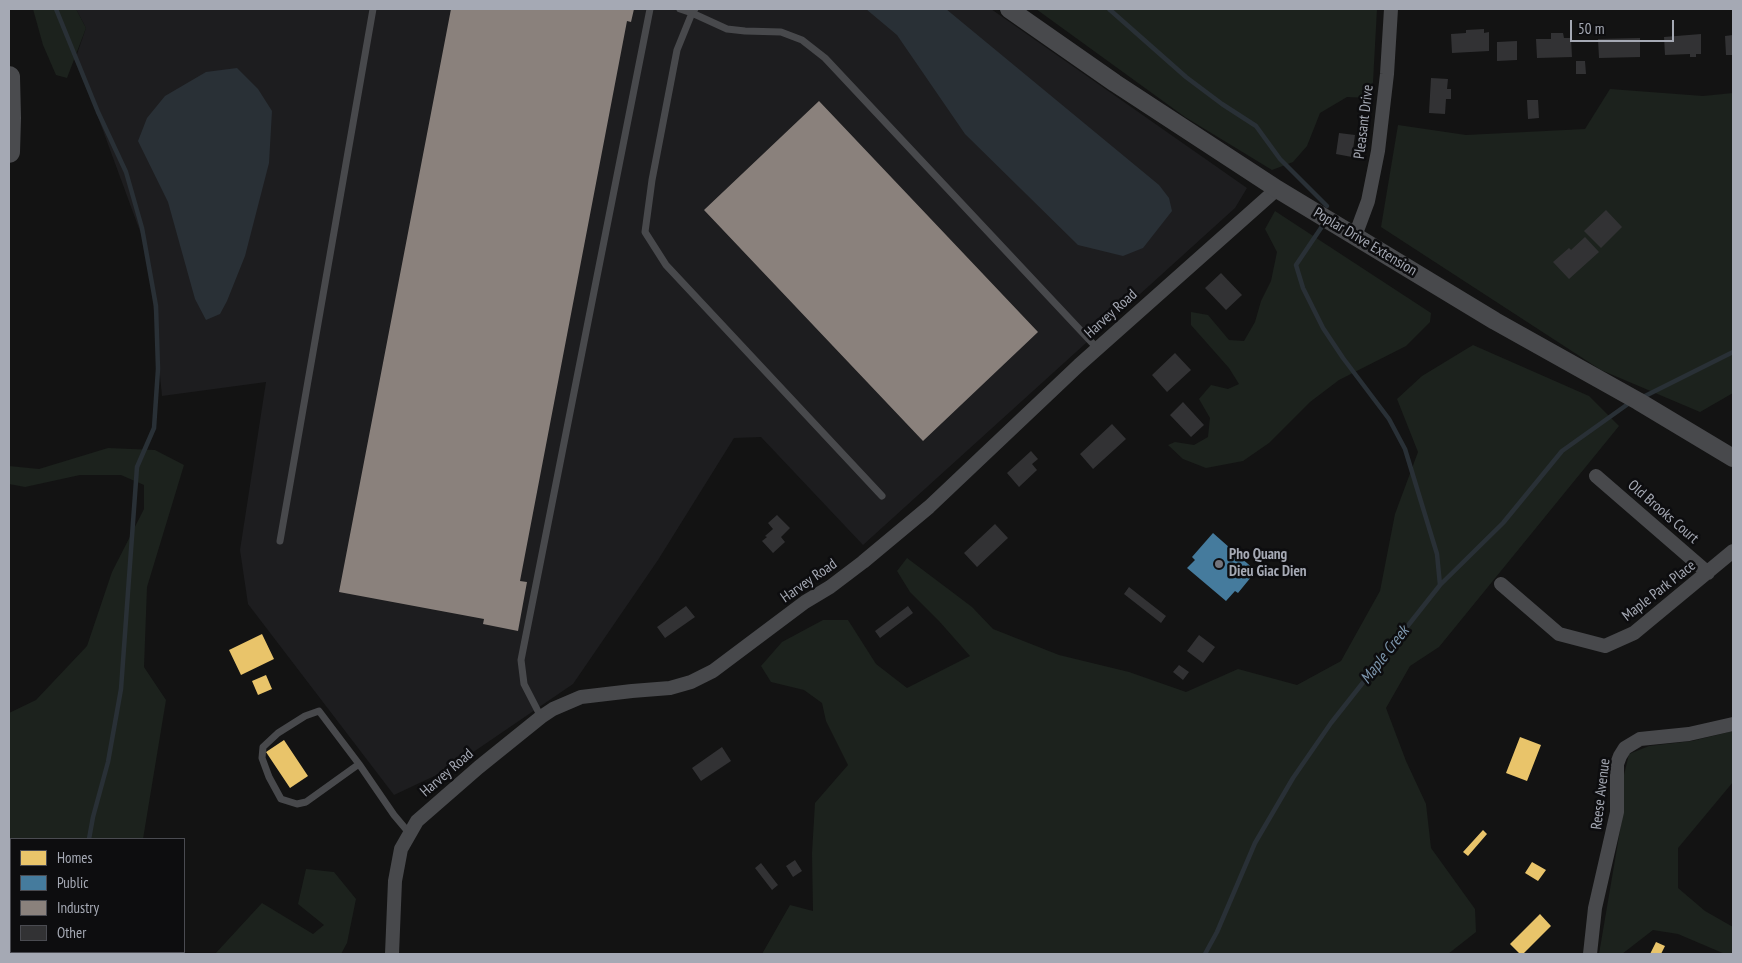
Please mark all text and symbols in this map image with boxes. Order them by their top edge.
scale bar [1572,10,1676,42]
text: 50 m [1578,19,1604,38]
street label: Pleasant Drive [1351,84,1377,160]
street label: Poplar Drive Extension [1310,204,1420,280]
street label: Harvey Road [1081,286,1141,342]
street label: Old Brooks Court [1624,476,1702,548]
place label: Pho Quang Dieu Giac Dien [1229,546,1307,581]
street label: Harvey Road [777,555,841,607]
street label: Maple Park Place [1619,557,1699,625]
marker: Pho Quang Dieu Giac Dien [1213,558,1225,570]
water label: Maple Creek [1356,622,1414,688]
street label: Harvey Road [417,745,477,801]
street label: Reese Avenue [1588,758,1614,830]
legend [10,838,185,953]
text: Homes [57,848,93,867]
text: Public [57,873,88,892]
text: Industry [57,898,99,917]
text: Other [57,923,86,942]

